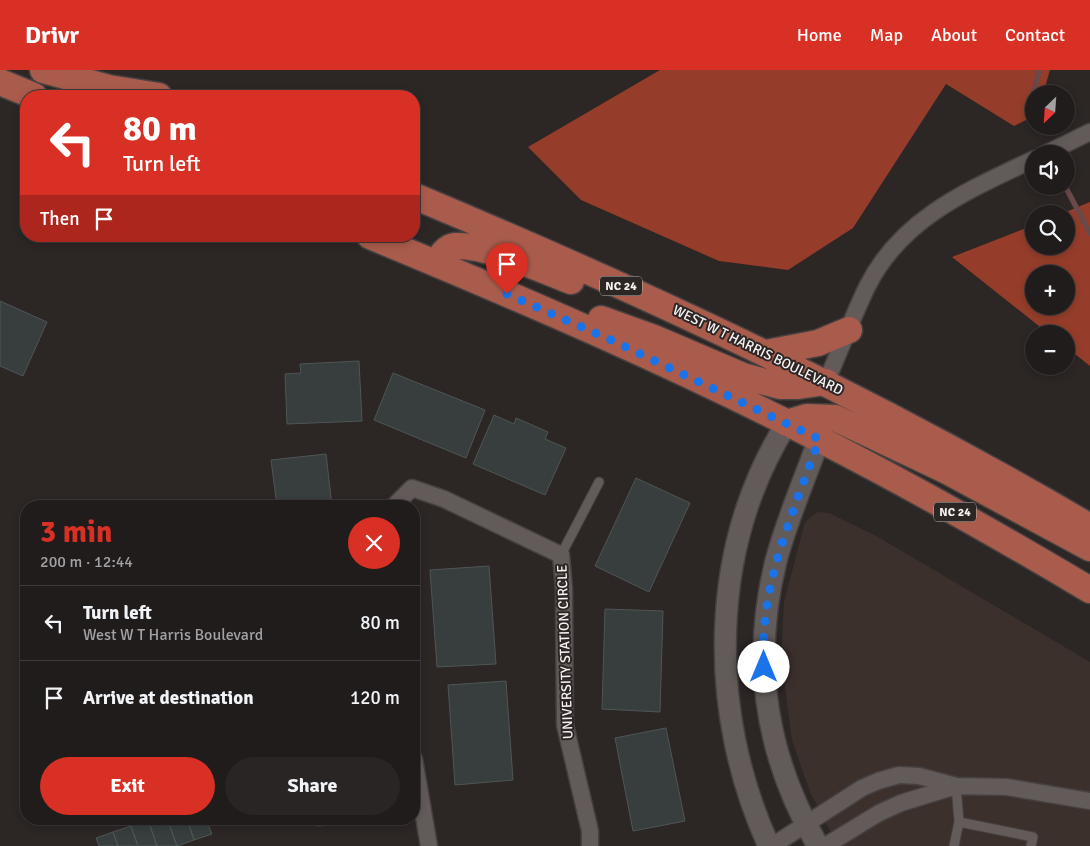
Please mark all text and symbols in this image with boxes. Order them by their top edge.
text: Drivr [25,20,79,50]
text: Home [797,24,842,46]
text: Map [870,24,903,46]
text: About [931,24,977,46]
text: Contact [1005,24,1065,46]
north arrow [1025,85,1075,135]
map controls [1025,85,1075,375]
text: 80 m [123,107,197,150]
icon: left [40,110,105,175]
button: sound [1025,145,1075,195]
text: Turn left [123,150,201,177]
icon: arrive [90,205,118,233]
button: search [1025,205,1075,255]
text: Then [40,207,80,231]
pin [486,243,528,294]
icon: arrive [493,250,521,278]
button: + [1025,265,1075,315]
road number: NC 24 [600,277,642,296]
street label: WEST W T HARRIS BOULEVARD [670,301,846,399]
button: − [1025,325,1075,375]
road number: NC 24 [934,502,976,522]
text: 3 min [40,514,112,551]
button: close [348,517,400,569]
text: 200 m · 12:44 [40,552,133,572]
street label: UNIVERSITY STATION CIRCLE [553,564,577,739]
text: Turn left [83,601,152,625]
icon: left [40,609,68,637]
text: 80 m [360,611,400,635]
text: West W T Harris Boulevard [83,625,263,645]
position arrow [737,640,789,692]
icon: arrive [40,684,68,712]
text: Arrive at destination [83,686,254,710]
text: 120 m [350,686,400,710]
button: Exit [40,757,215,815]
button: Share [225,757,400,815]

